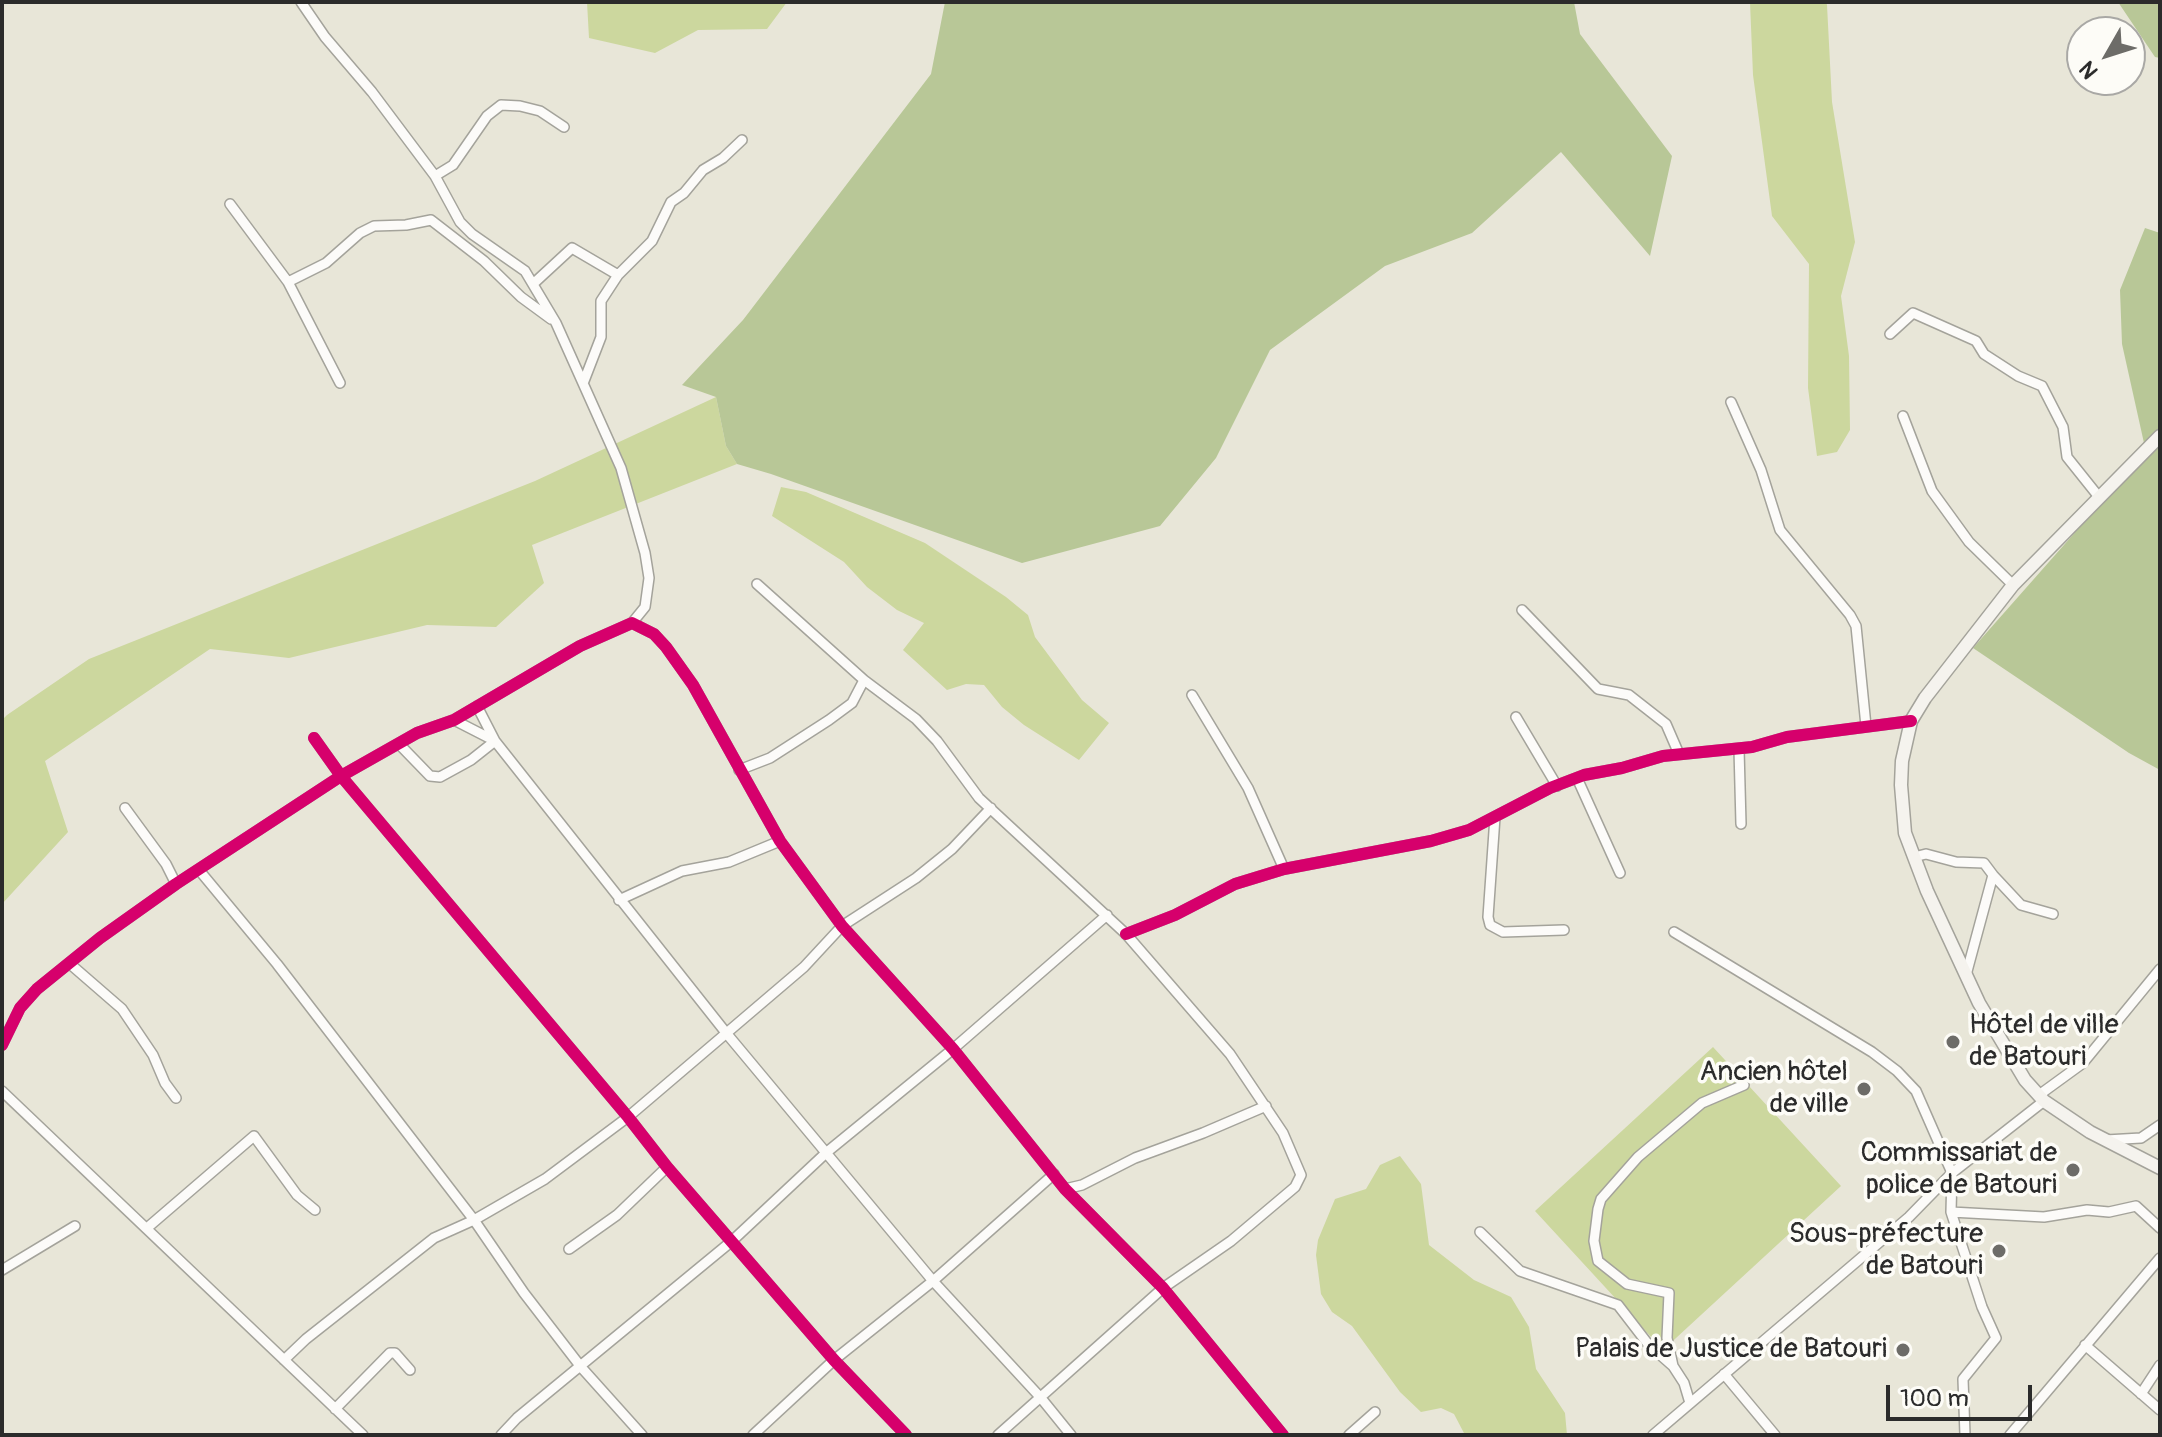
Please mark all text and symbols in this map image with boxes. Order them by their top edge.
north arrow [2066,16,2146,96]
text: N [2073,55,2104,84]
place label: Hôtel de ville de Batouri [1969,1009,2118,1075]
marker: Hôtel de ville de Batouri [1944,1033,1962,1051]
place label: Ancien hôtel de ville [1699,1056,1848,1122]
marker: Ancien hôtel de ville [1855,1080,1873,1098]
place label: Commissariat de police de Batouri [1860,1137,2057,1203]
marker: Commissariat de police de Batouri [2064,1161,2082,1179]
place label: Sous-préfecture de Batouri [1789,1218,1983,1284]
marker: Sous-préfecture de Batouri [1990,1242,2008,1260]
place label: Palais de Justice de Batouri [1575,1333,1887,1367]
marker: Palais de Justice de Batouri [1894,1341,1912,1359]
scale bar [1890,1369,2036,1419]
text: 100 m [1900,1384,1969,1413]

